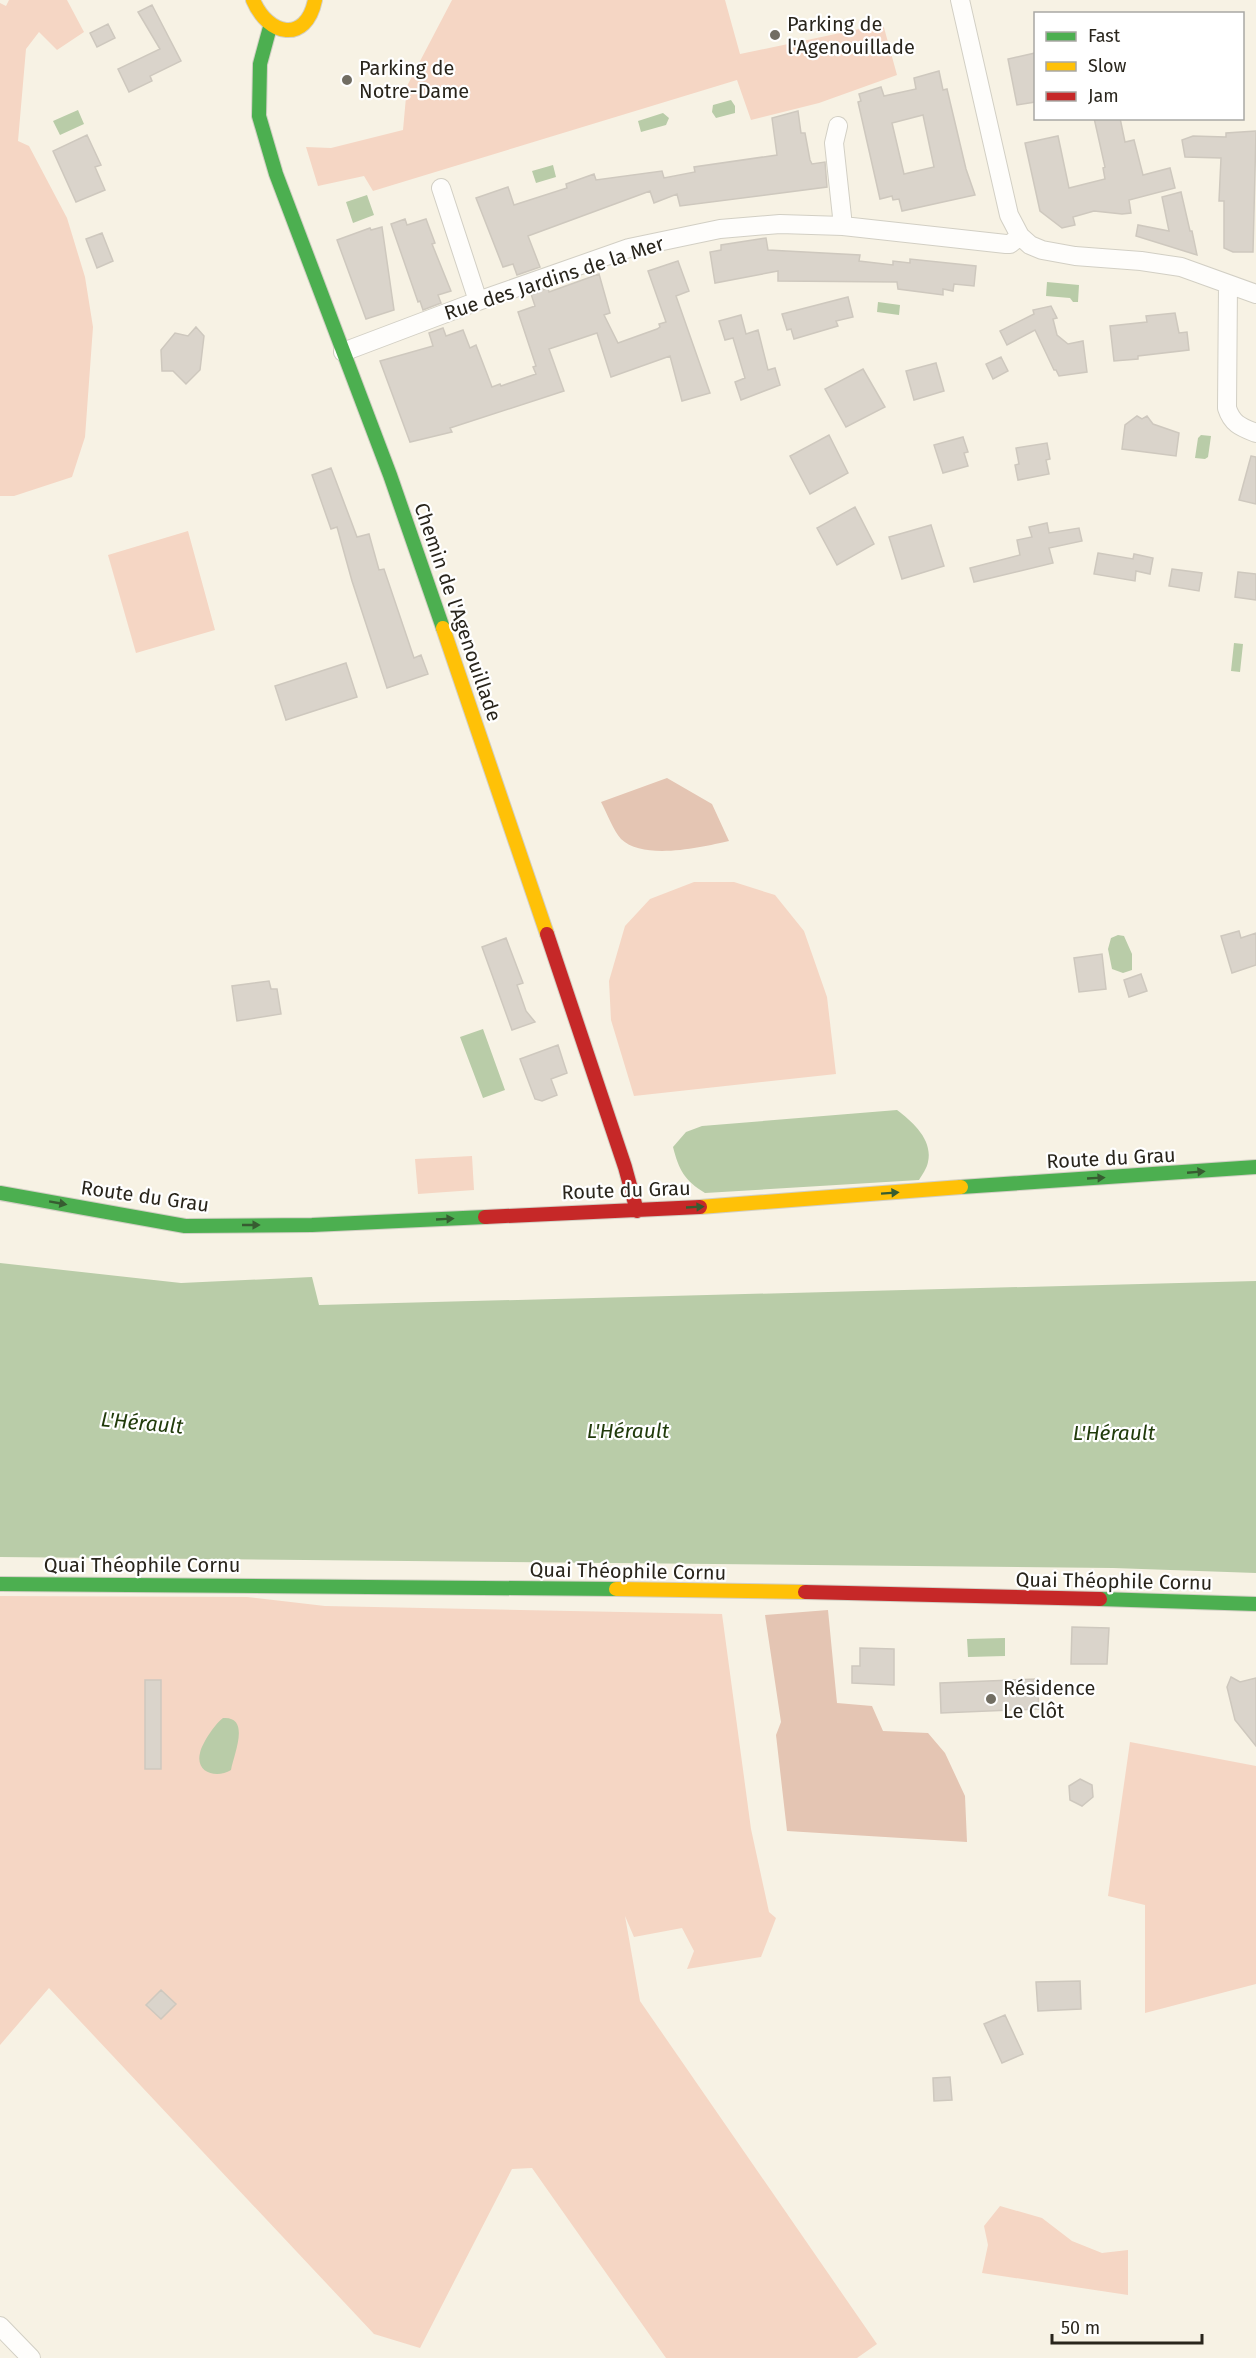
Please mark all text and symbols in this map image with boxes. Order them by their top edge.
place label: Parking de l'Agenouillade [787,12,915,59]
legend [1034,12,1244,120]
text: Fast [1088,25,1121,47]
marker: Parking de l'Agenouillade [768,28,782,42]
text: Slow [1088,55,1127,77]
place label: Parking de Notre-Dame [359,56,469,103]
marker: Parking de Notre-Dame [340,73,354,87]
text: Jam [1088,85,1119,107]
street label: Rue des Jardins de la Mer [441,231,667,325]
street label: Chemin de l'Agenouillade [409,500,507,724]
street label: Route du Grau [1046,1143,1176,1173]
one-way arrow [1187,1167,1206,1177]
one-way arrow [1086,1173,1105,1182]
street label: Route du Grau [79,1175,211,1217]
street label: Route du Grau [561,1176,691,1204]
one-way arrow [880,1188,899,1198]
one-way arrow [48,1199,67,1208]
one-way arrow [686,1203,705,1212]
one-way arrow [436,1214,455,1223]
one-way arrow [241,1220,260,1230]
water label: L'Hérault [100,1406,185,1440]
water label: L'Hérault [587,1418,670,1444]
water label: L'Hérault [1073,1420,1156,1446]
street label: Quai Théophile Cornu [44,1553,240,1577]
street label: Quai Théophile Cornu [529,1557,727,1585]
street label: Quai Théophile Cornu [1015,1567,1213,1595]
place label: Résidence Le Clôt [1003,1676,1095,1723]
marker: Résidence Le Clôt [984,1692,998,1706]
scale bar [1052,2307,1202,2345]
text: 50 m [1061,2317,1100,2339]

